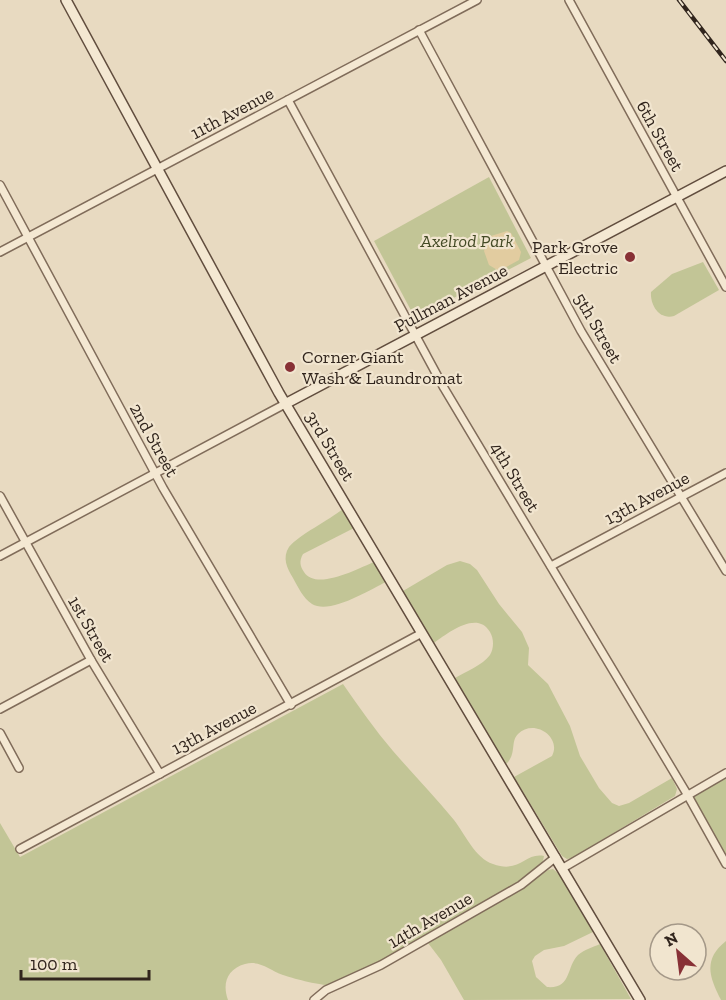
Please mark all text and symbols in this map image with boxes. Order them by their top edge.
street label: 11th Avenue [187,82,277,144]
street label: 6th Street [632,97,689,176]
park label: Axelrod Park [420,230,513,252]
place label: Park Grove Electric [532,236,618,279]
marker: Park Grove Electric [623,250,637,264]
street label: Pullman Avenue [391,259,511,337]
street label: 5th Street [569,289,627,367]
place label: Corner Giant Wash & Laundromat [302,346,463,389]
marker: Corner Giant Wash & Laundromat [283,360,297,374]
street label: 2nd Street [125,399,183,481]
street label: 3rd Street [301,407,360,485]
street label: 4th Street [486,438,545,516]
street label: 13th Avenue [601,466,693,530]
street label: 1st Street [63,592,119,666]
street label: 13th Avenue [168,696,260,760]
street label: 14th Avenue [384,887,476,953]
north arrow [648,922,708,982]
text: N [661,928,681,950]
scale bar [21,943,148,981]
text: 100 m [30,953,78,975]

